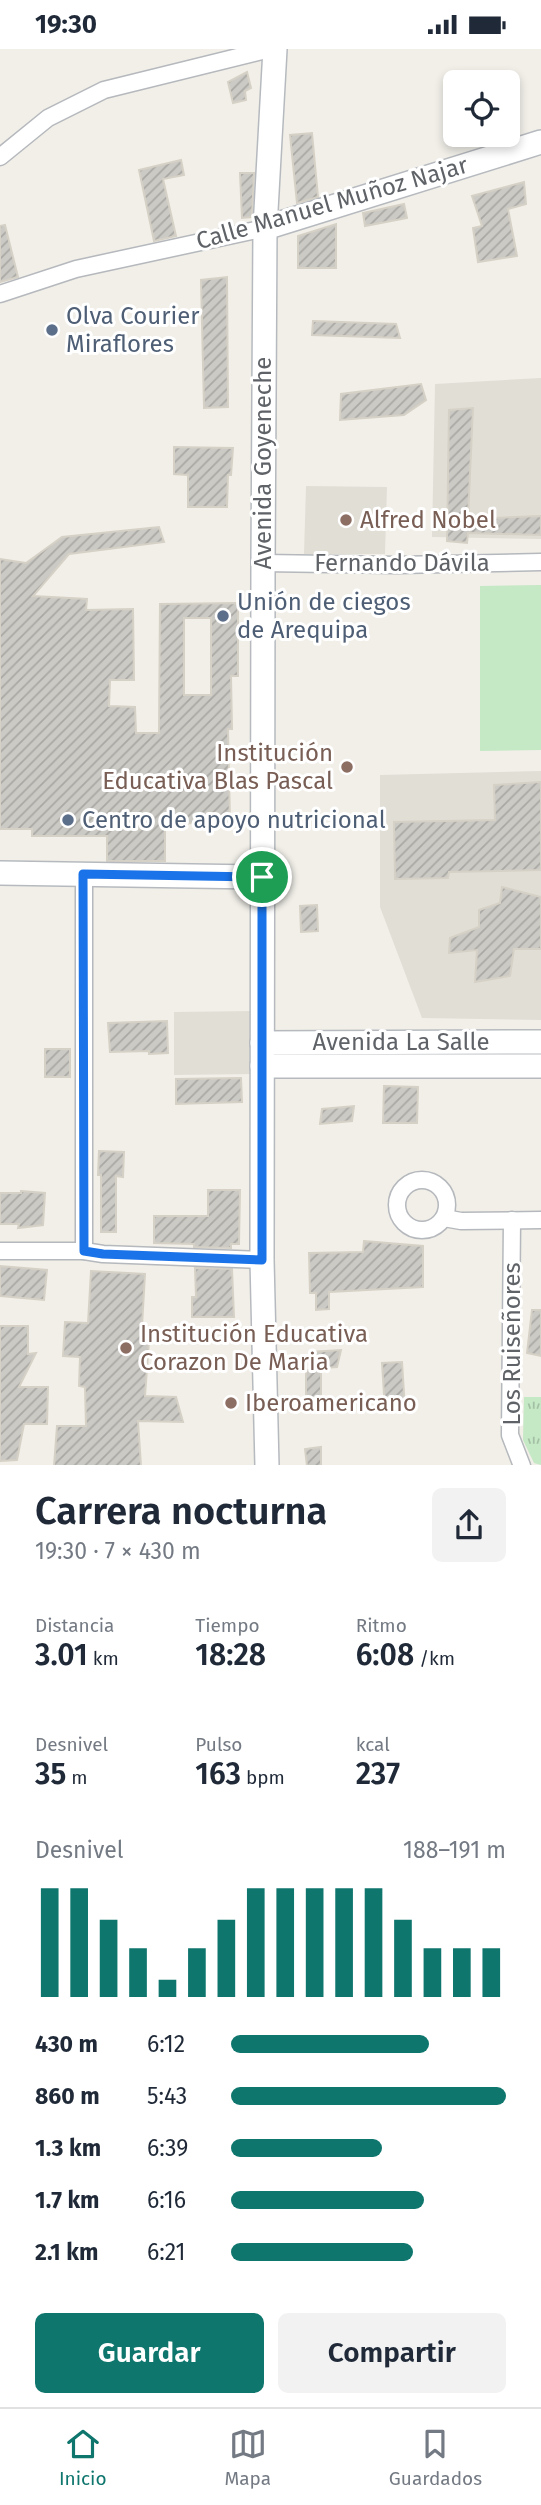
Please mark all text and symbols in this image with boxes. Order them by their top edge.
text: 19:30 [35,9,97,40]
map controls [443,70,520,147]
button: locate [443,70,520,147]
street label: Calle Manuel Muñoz Najar [193,151,472,255]
place label: Olva Courier Miraflores [66,302,200,358]
marker: Olva Courier Miraflores [44,322,60,338]
street label: Avenida Goyeneche [249,357,277,569]
place label: Alfred Nobel [360,506,496,534]
marker: Alfred Nobel [338,512,354,528]
street label: Fernando Dávila [314,549,490,577]
place label: Unión de ciegos de Arequipa [237,588,411,644]
marker: Unión de ciegos de Arequipa [215,608,231,624]
place label: Institución Educativa Blas Pascal [102,739,333,795]
marker: Institución Educativa Blas Pascal [339,759,355,775]
place label: Centro de apoyo nutricional [82,806,386,834]
marker: Centro de apoyo nutricional [60,812,76,828]
pin [232,847,292,907]
icon: arrive [243,858,281,896]
street label: Avenida La Salle [312,1028,490,1056]
street label: Los Ruiseñores [498,1262,526,1426]
place label: Institución Educativa Corazon De Maria [140,1320,368,1376]
marker: Institución Educativa Corazon De Maria [118,1340,134,1356]
place label: Iberoamericano [245,1389,417,1417]
marker: Iberoamericano [223,1395,239,1411]
text: Carrera nocturna [35,1488,327,1534]
button: share [432,1488,506,1562]
text: 19:30 · 7 × 430 m [35,1537,201,1565]
text: Distancia [35,1614,114,1637]
text: Tiempo [195,1614,260,1637]
text: Ritmo [356,1614,407,1637]
text: 3.01 [35,1637,88,1673]
text: 18:28 [195,1637,266,1673]
text: 6:08 [356,1637,414,1673]
text: km [88,1647,119,1670]
text: /km [414,1647,455,1670]
text: Desnivel [35,1733,108,1756]
text: Pulso [195,1733,242,1756]
text: kcal [356,1733,390,1756]
text: 35 [35,1756,66,1792]
text: 163 [195,1756,241,1792]
text: 237 [356,1756,400,1792]
text: m [66,1766,88,1789]
text: bpm [241,1766,285,1789]
text: Desnivel [35,1836,124,1864]
text: 188–191 m [403,1836,506,1864]
text: 430 m [35,2030,98,2058]
text: 6:12 [147,2030,185,2058]
text: 860 m [35,2082,100,2110]
text: 5:43 [147,2082,187,2110]
text: 1.3 km [35,2134,101,2162]
text: 6:39 [147,2134,188,2162]
text: 1.7 km [35,2186,100,2214]
text: 6:16 [147,2186,186,2214]
text: 2.1 km [35,2238,98,2266]
text: 6:21 [147,2238,186,2266]
button: Guardar [35,2313,264,2393]
button: Compartir [278,2313,506,2393]
tab: Inicio [59,2425,107,2490]
tab: Mapa [224,2425,271,2490]
tab: Guardados [389,2425,482,2490]

